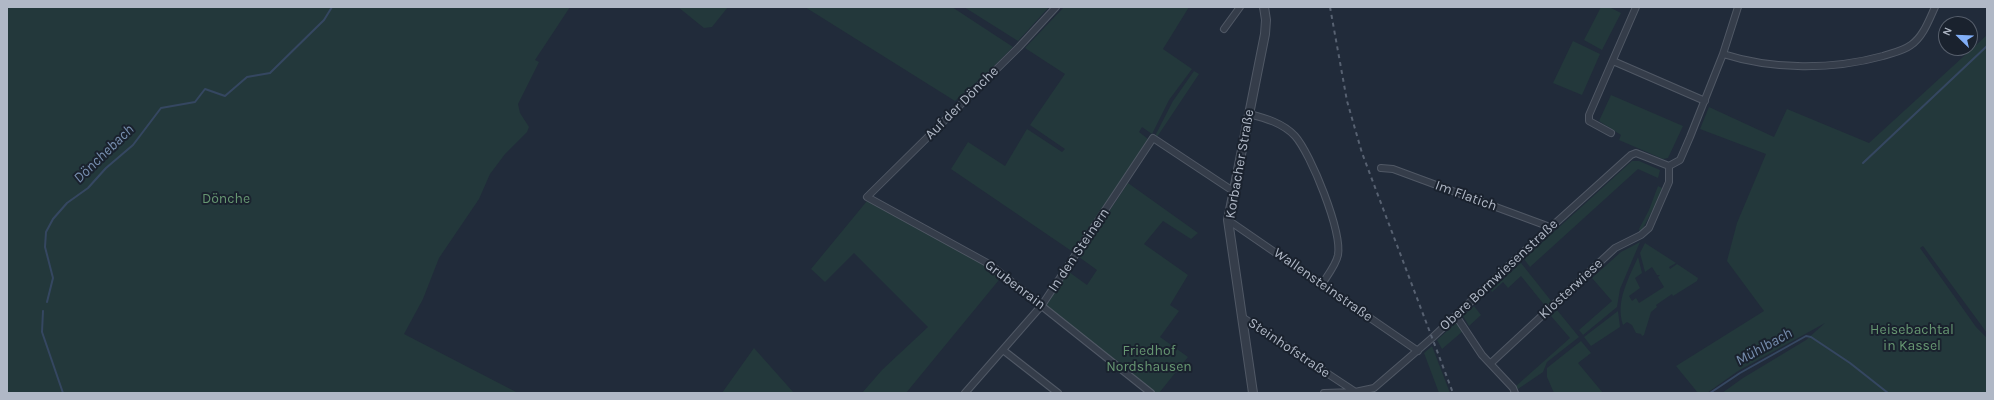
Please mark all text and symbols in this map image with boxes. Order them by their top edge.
north arrow [1938,16,1978,56]
text: N [1940,25,1955,38]
street label: Auf der Dönche [922,63,1002,143]
street label: Korbacher Straße [1222,108,1258,220]
water label: Dönchebach [70,121,138,187]
street label: Im Flatich [1433,177,1499,215]
park label: Dönche [202,191,250,207]
street label: In den Steinern [1045,205,1113,295]
street label: Obere Bornwiesenstraße [1436,216,1562,334]
street label: Wallensteinstraße [1270,245,1376,325]
street label: Klosterwiese [1536,255,1606,323]
street label: Grubenrain [981,257,1049,313]
street label: Steinhofstraße [1245,314,1333,382]
park label: Heisebachtal in Kassel [1870,322,1954,354]
water label: Mühlbach [1732,324,1796,370]
park label: Friedhof Nordshausen [1106,343,1192,376]

